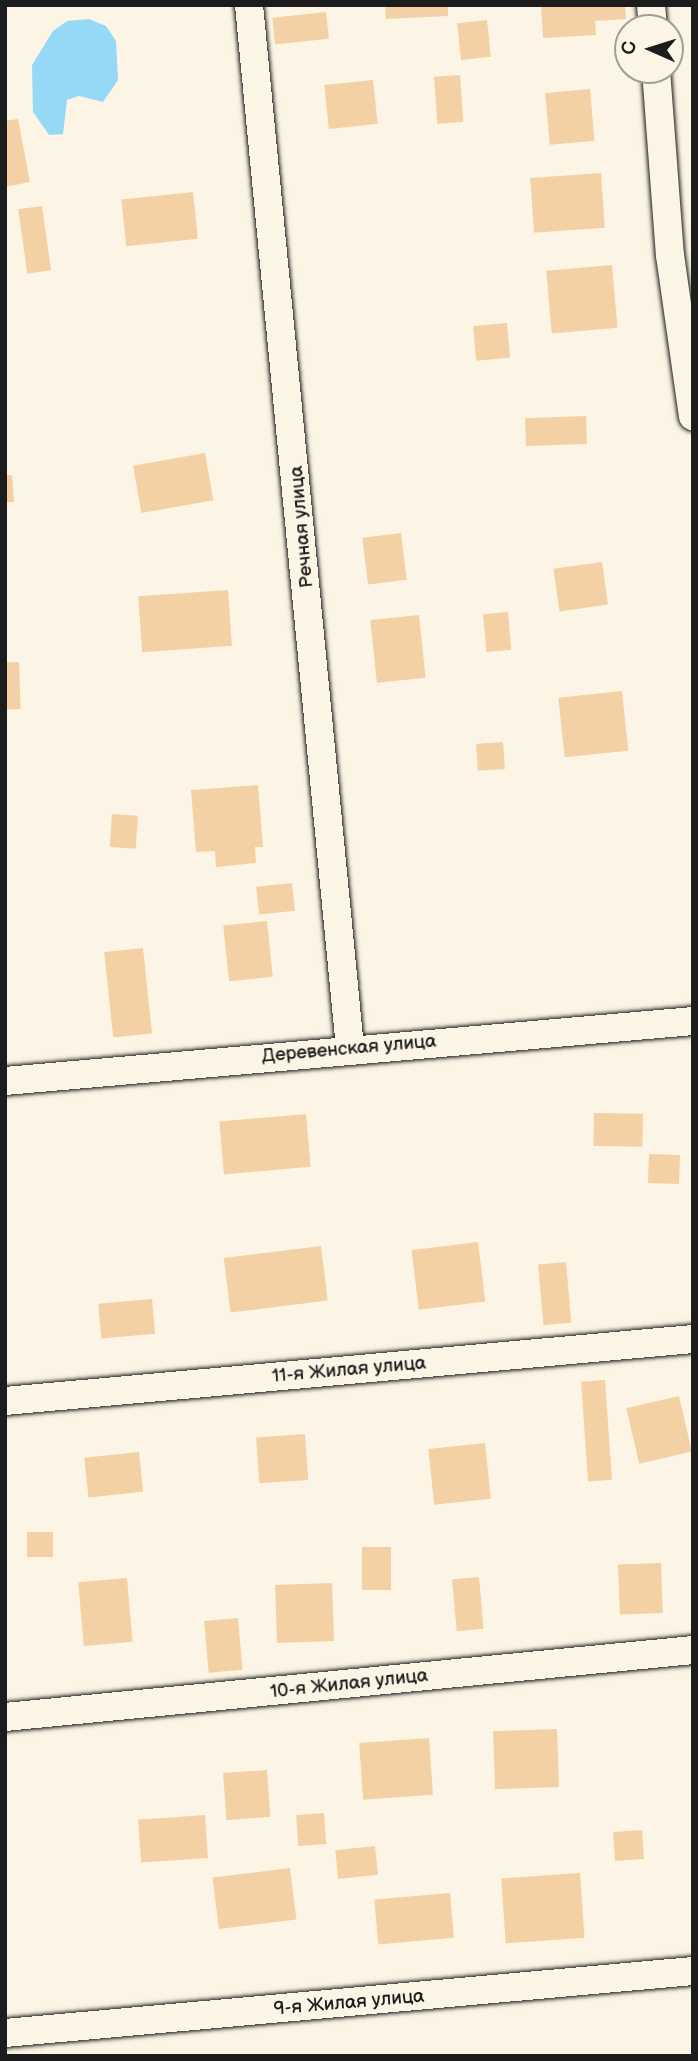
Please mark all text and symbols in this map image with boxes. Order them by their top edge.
north arrow [614,14,684,84]
text: С [618,41,641,55]
street label: Речная улица [285,465,319,589]
street label: Деревенская улица [261,1030,437,1068]
street label: 11-я Жилая улица [271,1352,427,1388]
street label: 10-я Жилая улица [269,1664,429,1704]
street label: 9-я Жилая улица [273,1985,425,2021]

